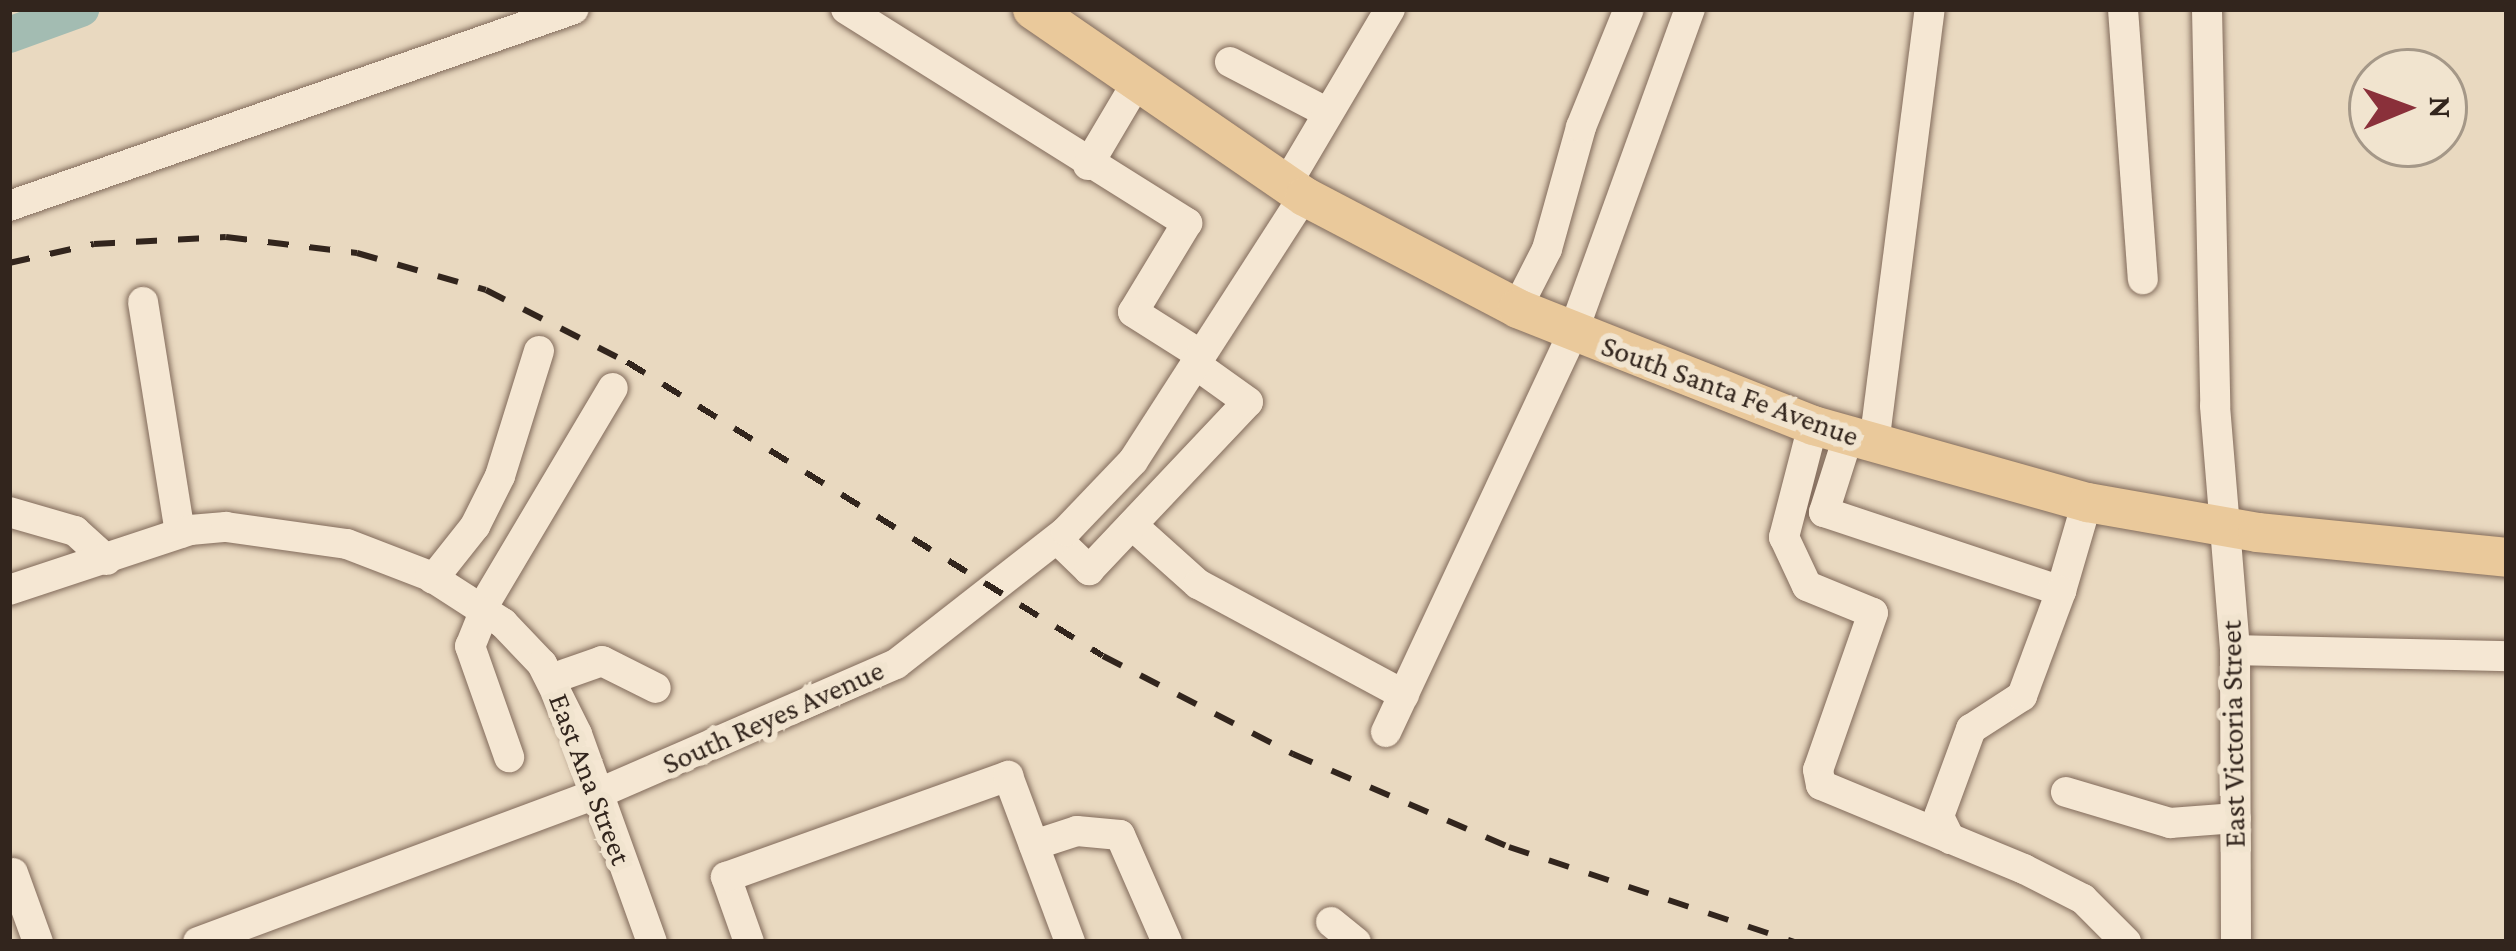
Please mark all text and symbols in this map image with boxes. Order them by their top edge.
north arrow [2348,48,2468,168]
text: N [2423,96,2460,119]
street label: South Santa Fe Avenue [1596,328,1864,454]
street label: East Victoria Street [2213,620,2253,848]
street label: South Reyes Avenue [657,652,889,782]
street label: East Ana Street [541,688,639,870]

